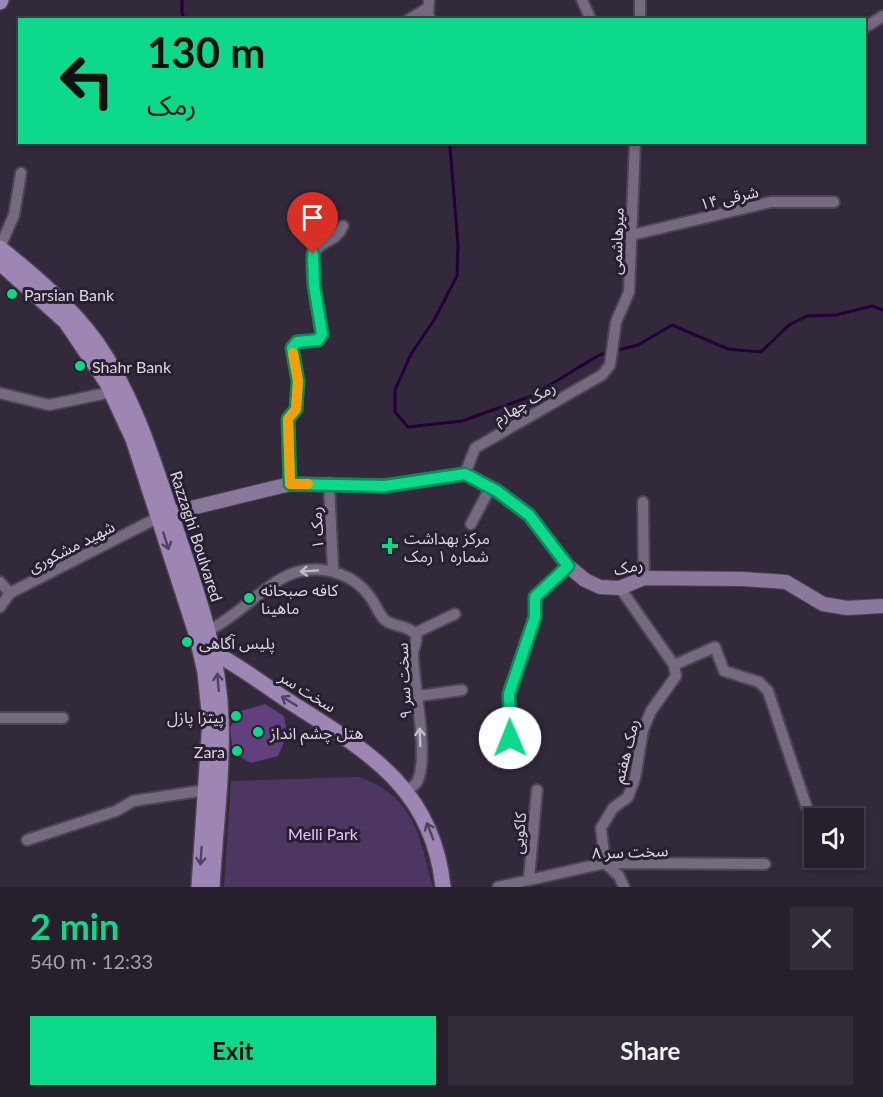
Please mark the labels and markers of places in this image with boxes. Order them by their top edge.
pin [287,192,338,254]
place label: Parsian Bank [24,285,115,304]
marker: Parsian Bank [5,287,19,301]
place label: Shahr Bank [92,357,172,376]
marker: Shahr Bank [73,359,87,373]
place label: مرکز بهداشت شماره ۱ رمک [404,528,490,566]
marker: مرکز بهداشت شماره ۱ رمک [381,537,399,555]
place label: کافه صبحانه ماهینا [261,580,339,617]
marker: کافه صبحانه ماهینا [242,591,256,605]
place label: پلیس آگاهی [199,633,275,654]
marker: پلیس آگاهی [180,635,194,649]
place label: پیتزا پازل [167,707,224,728]
marker: پیتزا پازل [229,709,243,723]
place label: هتل چشم انداز [269,723,363,746]
marker: هتل چشم انداز [251,725,265,739]
place label: Zara [194,742,225,761]
marker: Zara [230,744,244,758]

